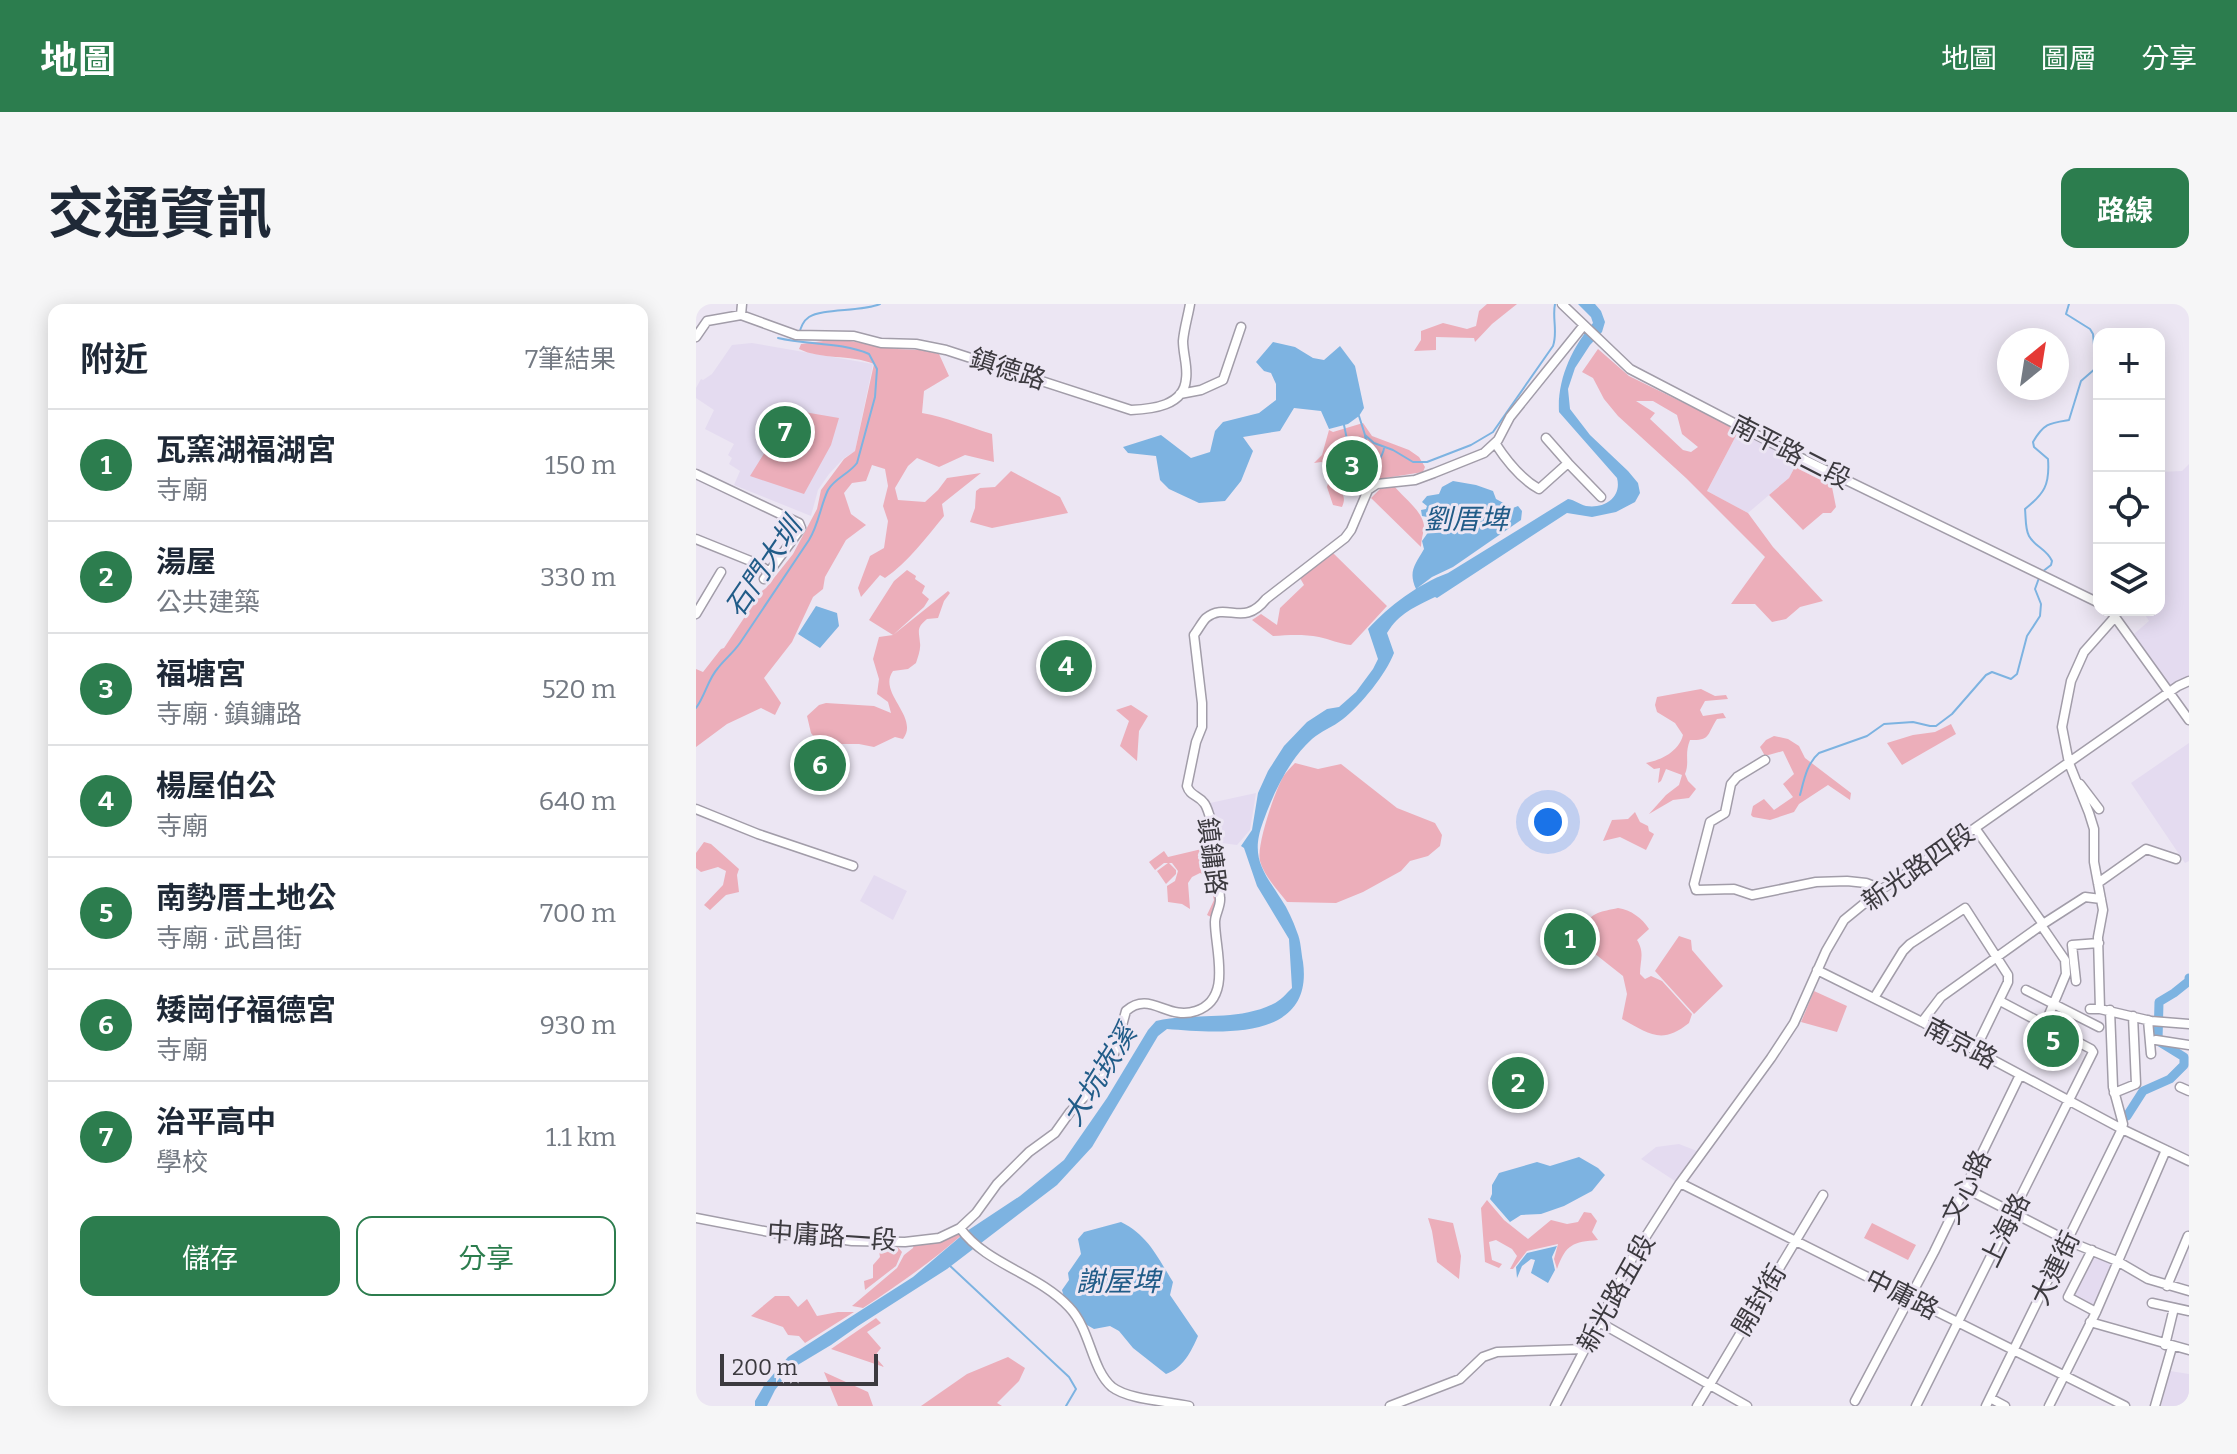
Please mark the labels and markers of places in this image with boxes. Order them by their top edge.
pin: 7 [759,402,811,462]
pin: 3 [1326,436,1378,496]
pin: 4 [1040,636,1092,696]
pin: 6 [794,735,846,795]
pin: 1 [1544,909,1596,969]
pin: 5 [2027,1011,2079,1071]
pin: 2 [1492,1053,1544,1113]

